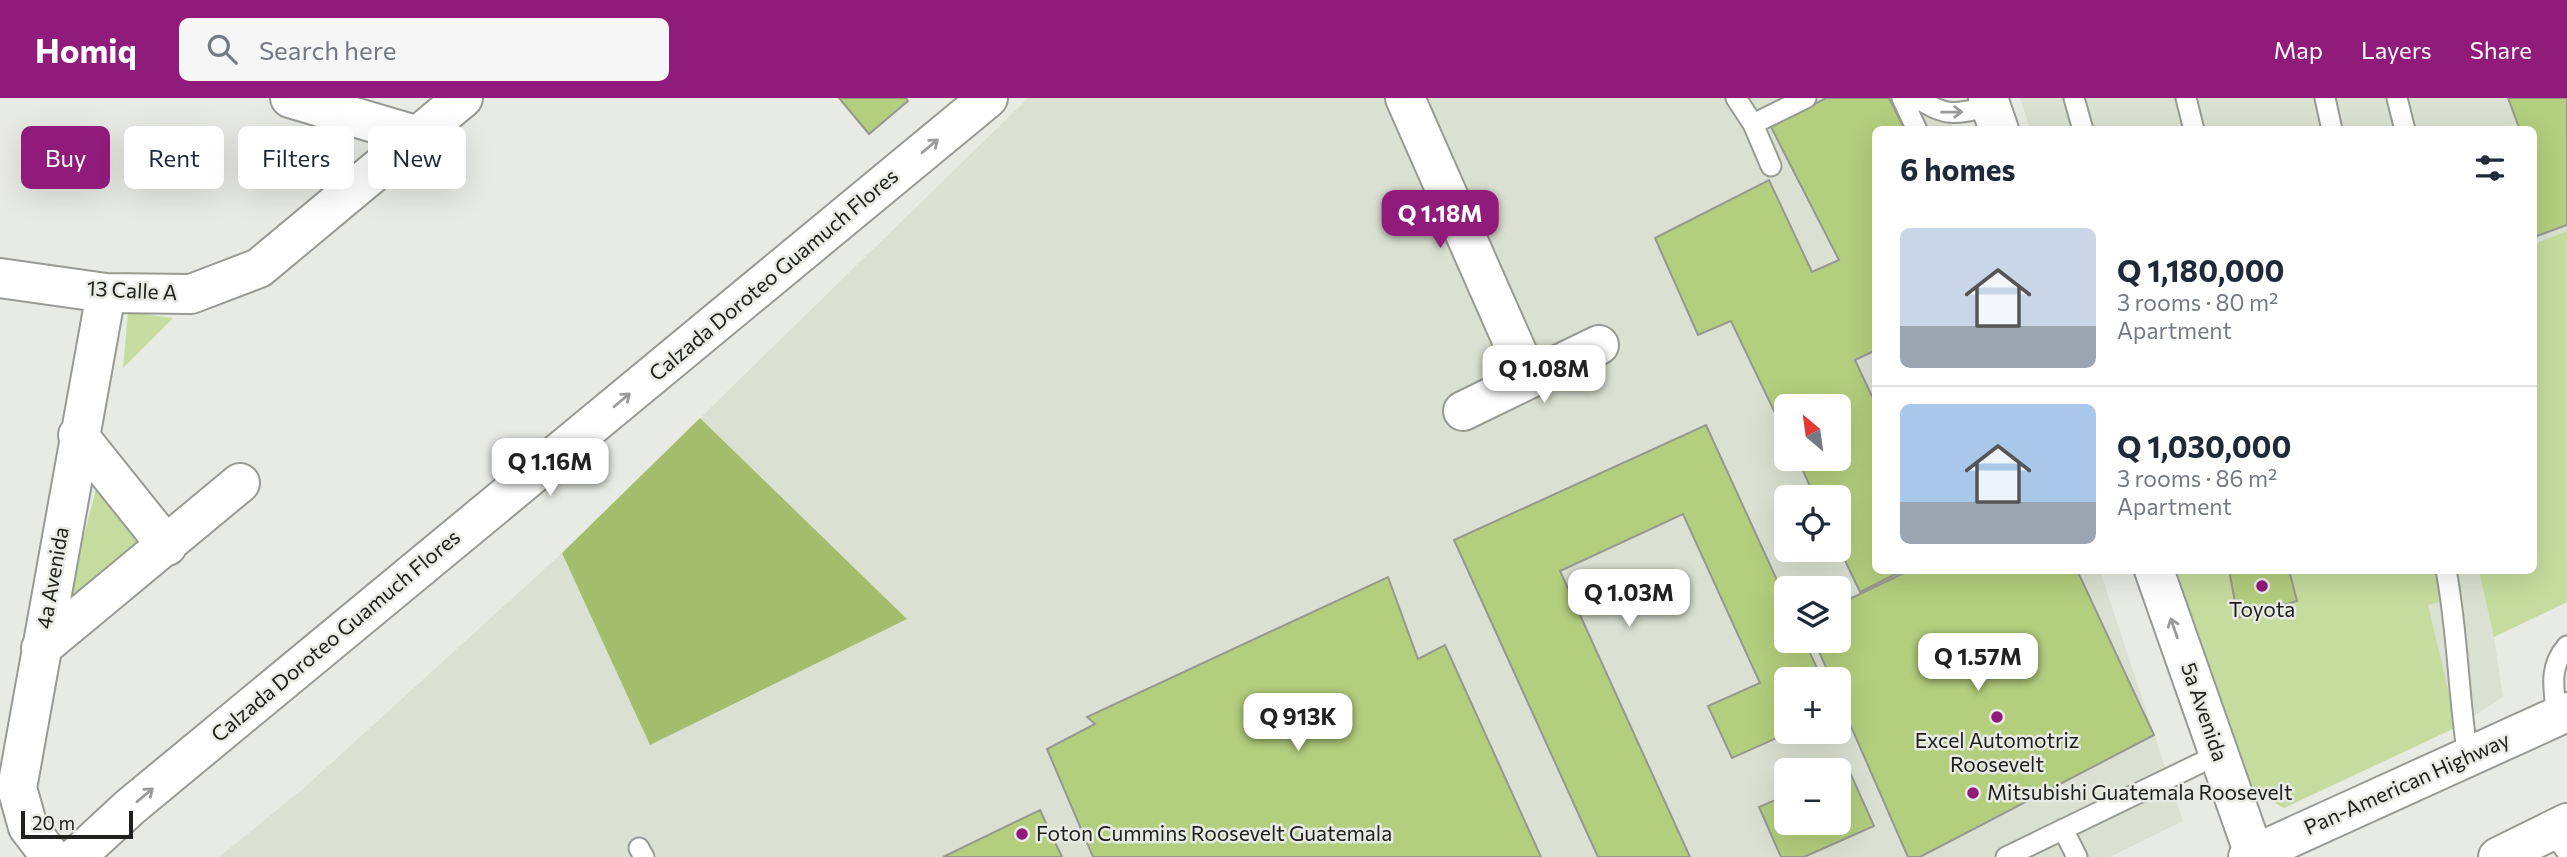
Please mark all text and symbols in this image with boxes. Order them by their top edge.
search box [179,18,669,81]
text: Homiq [35,29,137,70]
icon: search [203,30,241,68]
text: Search here [259,34,396,65]
text: Map [2274,35,2323,64]
text: Layers [2361,35,2432,64]
text: Share [2470,35,2532,64]
one-way arrow [1940,105,1963,119]
chip: Buy [21,126,110,189]
chip: Rent [124,126,224,189]
chip: Filters [238,126,354,189]
chip: New [368,126,466,189]
one-way arrow [921,138,939,154]
icon: filters [2471,149,2509,187]
text: 6 homes [1900,150,2015,187]
street label: Calzada Doroteo Guamuch Flores [644,162,902,385]
pin: Q 1.18M [1375,190,1505,250]
text: Q 1.18M [1398,199,1482,227]
text: Q 1,180,000 [2117,251,2285,288]
icon: home [1956,256,2040,340]
street label: 13 Calle A [86,275,178,304]
text: 3 rooms · 80 m² [2117,288,2278,316]
text: Apartment [2117,316,2232,344]
pin: Q 1.08M [1479,345,1609,405]
text: Q 1.08M [1499,354,1589,382]
one-way arrow [613,392,631,408]
north arrow [1774,394,1852,471]
map controls [1774,394,1851,835]
text: Q 1,030,000 [2117,427,2291,464]
icon: home [1956,432,2040,516]
pin: Q 1.16M [485,438,615,498]
text: Q 1.16M [508,447,592,475]
text: 3 rooms · 86 m² [2117,464,2277,492]
button: locate [1774,485,1851,562]
text: Apartment [2117,492,2232,520]
street label: Calzada Doroteo Guamuch Flores [206,523,464,746]
street label: 4a Avenida [30,525,73,631]
pin: Q 1.03M [1564,570,1694,629]
button: layers [1774,576,1851,653]
text: Q 1.03M [1584,578,1674,606]
marker: Toyota [2254,578,2270,594]
place label: Toyota [2229,596,2295,621]
one-way arrow [2167,617,2179,639]
pin: Q 1.57M [1913,634,2043,693]
text: Q 1.57M [1934,642,2022,670]
street label: 5a Avenida [2177,659,2234,764]
button: + [1774,667,1851,744]
pin: Q 913K [1241,694,1355,753]
text: Q 913K [1259,702,1337,730]
marker: Excel Automotriz Roosevelt [1989,709,2005,725]
street label: Pan-American Highway [2300,726,2513,839]
place label: Excel Automotriz Roosevelt [1915,727,2079,776]
button: − [1774,758,1851,835]
place label: Mitsubishi Guatemala Roosevelt [1987,779,2293,804]
marker: Mitsubishi Guatemala Roosevelt [1965,785,1981,801]
one-way arrow [135,787,153,802]
scale bar [21,808,133,840]
text: 20 m [32,811,75,834]
place label: Foton Cummins Roosevelt Guatemala [1036,820,1392,845]
marker: Foton Cummins Roosevelt Guatemala [1014,826,1030,842]

